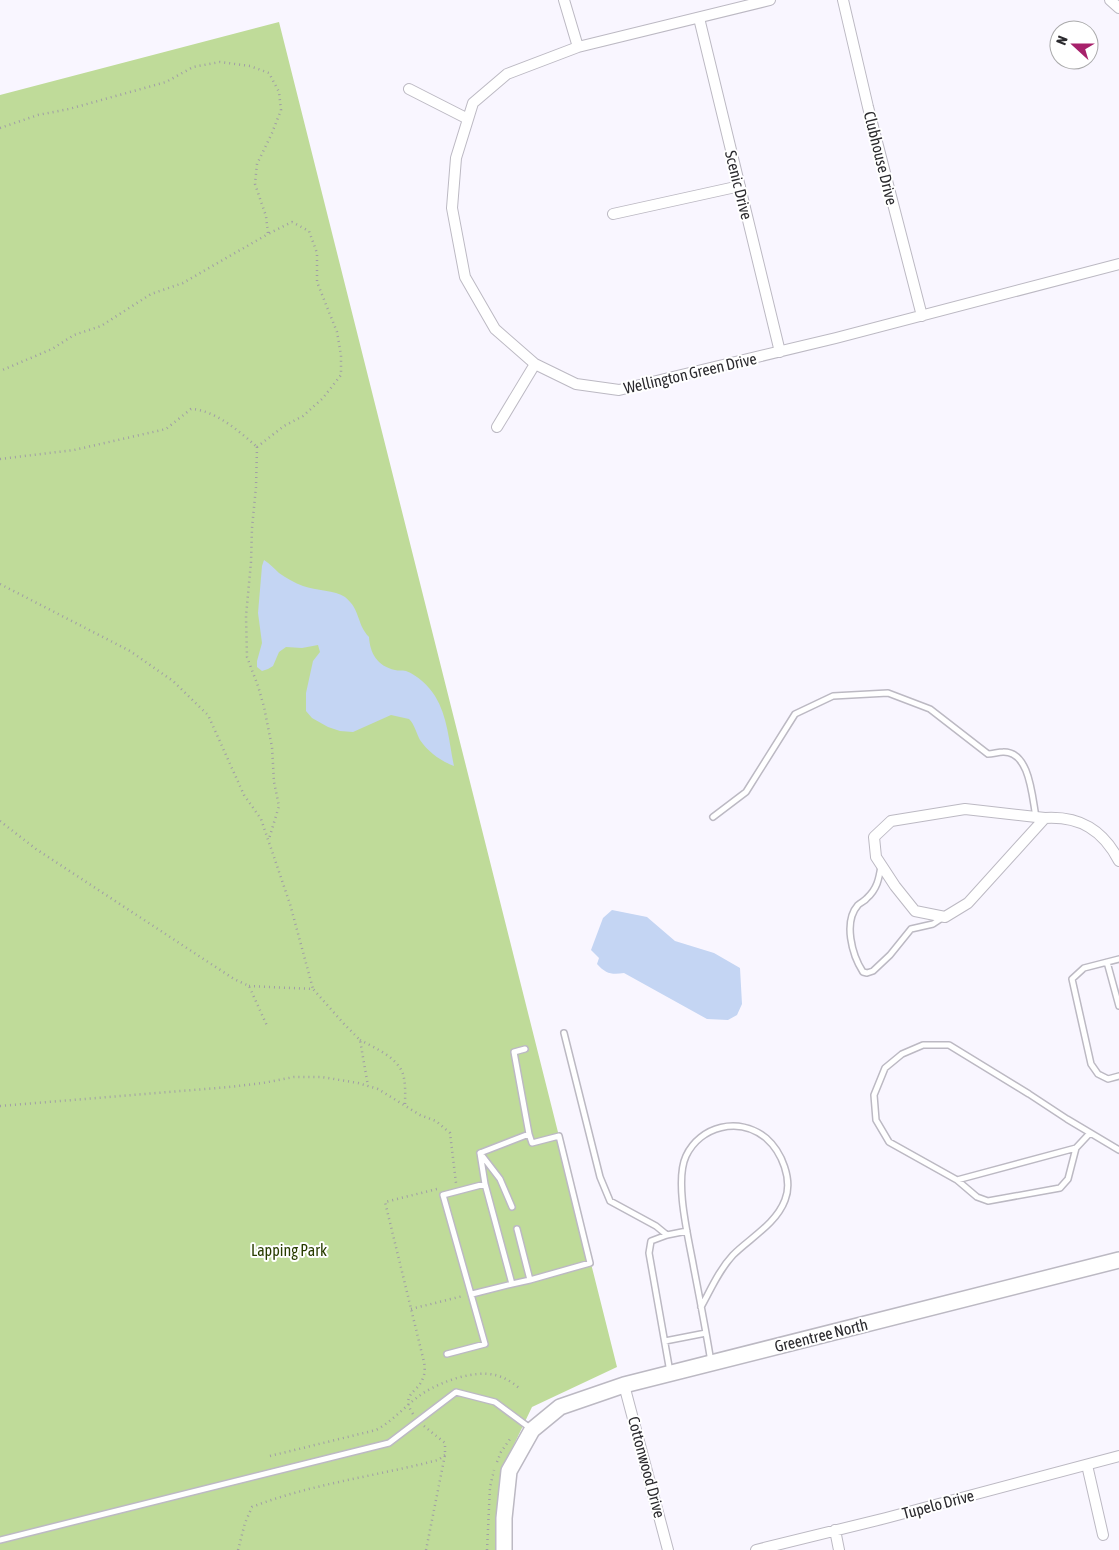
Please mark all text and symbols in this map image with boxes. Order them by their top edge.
north arrow [1049,20,1099,70]
text: N [1053,34,1071,47]
street label: Clubhouse Drive [861,109,901,207]
street label: Scenic Drive [722,149,756,221]
street label: Wellington Green Drive [622,349,758,398]
park label: Lapping Park [251,1241,327,1260]
street label: Greentree North [773,1315,869,1355]
street label: Cottonwood Drive [625,1414,669,1520]
street label: Tupelo Drive [900,1486,976,1523]

